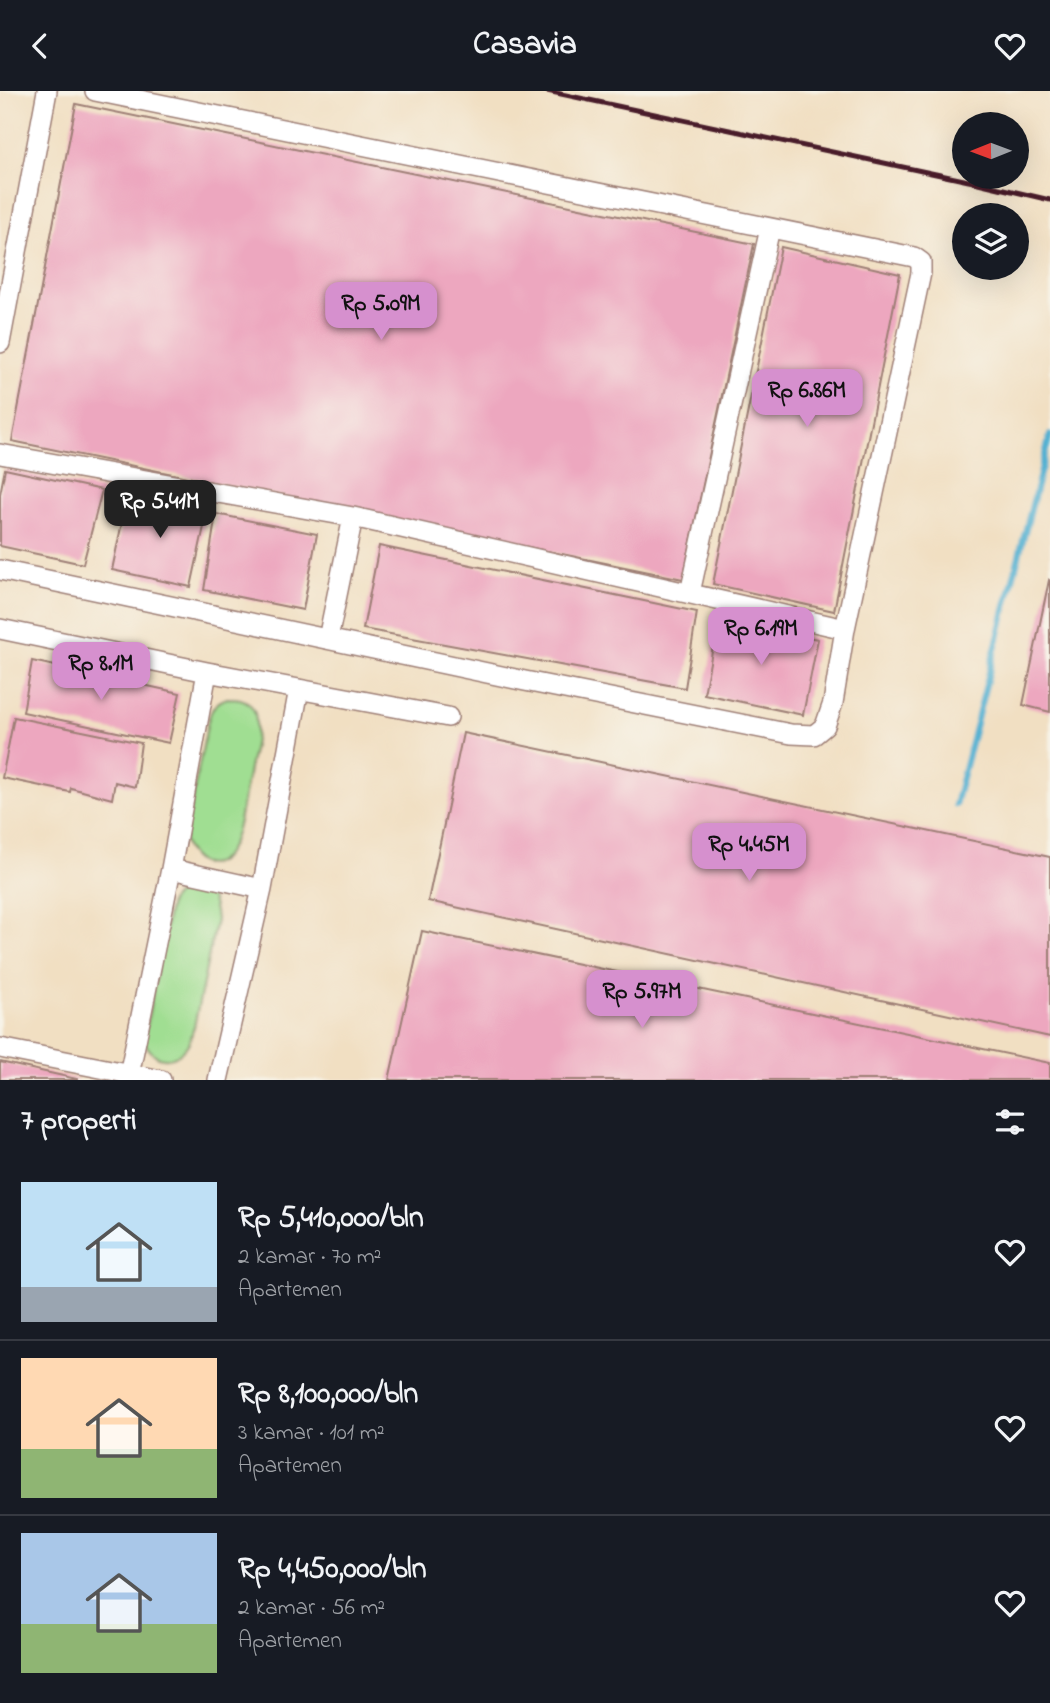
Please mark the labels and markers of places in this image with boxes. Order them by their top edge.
pin: Rp 5.09M [309,282,453,342]
pin: Rp 6.86M [735,369,879,429]
pin: Rp 5.41M [88,481,232,540]
pin: Rp 6.19M [689,607,833,667]
pin: Rp 8.1M [36,643,166,702]
pin: Rp 4.45M [677,823,821,883]
pin: Rp 5.97M [570,971,714,1030]

